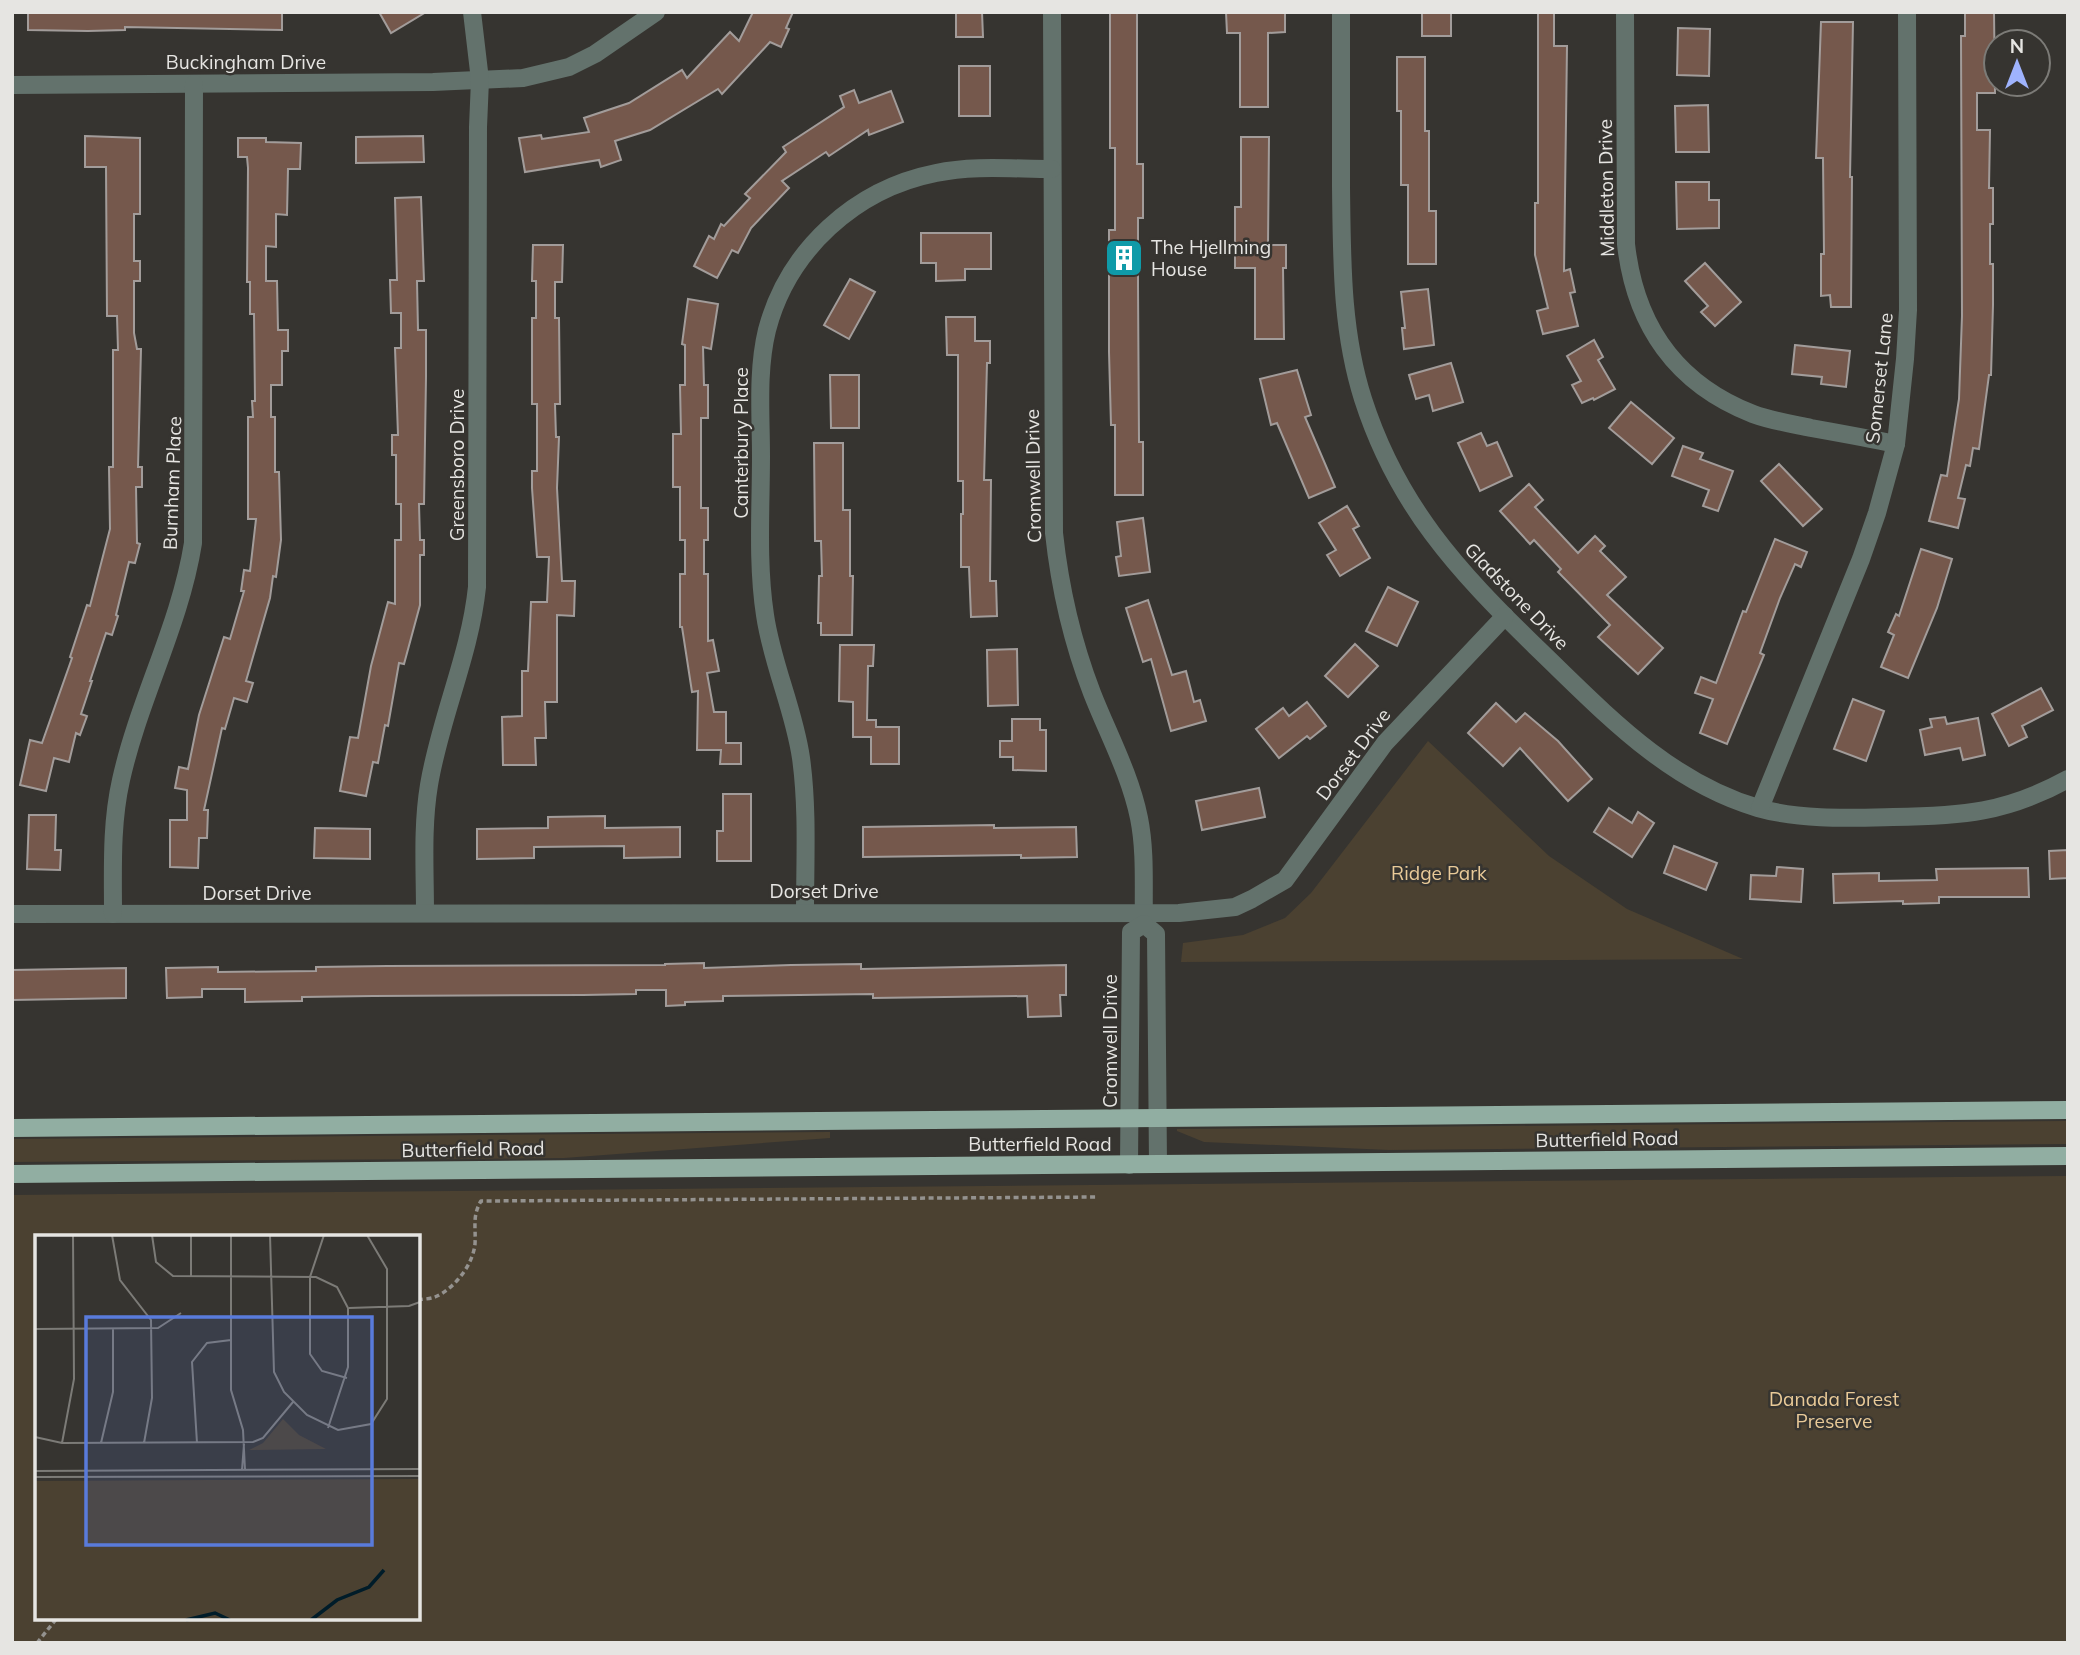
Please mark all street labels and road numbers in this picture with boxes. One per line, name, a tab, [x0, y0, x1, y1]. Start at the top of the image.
street label: Buckingham Drive	[166, 50, 326, 74]
street label: Middleton Drive	[1593, 119, 1619, 257]
street label: Somerset Lane	[1860, 312, 1898, 444]
street label: Canterbury Place	[729, 367, 753, 519]
street label: Greensboro Drive	[445, 389, 469, 541]
street label: Cromwell Drive	[1020, 409, 1046, 543]
street label: Burnham Place	[158, 416, 186, 550]
street label: Gladstone Drive	[1460, 537, 1574, 655]
street label: Dorset Drive	[1311, 703, 1395, 805]
street label: Dorset Drive	[769, 879, 879, 903]
street label: Dorset Drive	[202, 881, 312, 905]
street label: Cromwell Drive	[1098, 974, 1122, 1108]
street label: Butterfield Road	[1535, 1126, 1679, 1152]
street label: Butterfield Road	[968, 1132, 1112, 1156]
street label: Butterfield Road	[401, 1136, 545, 1162]

